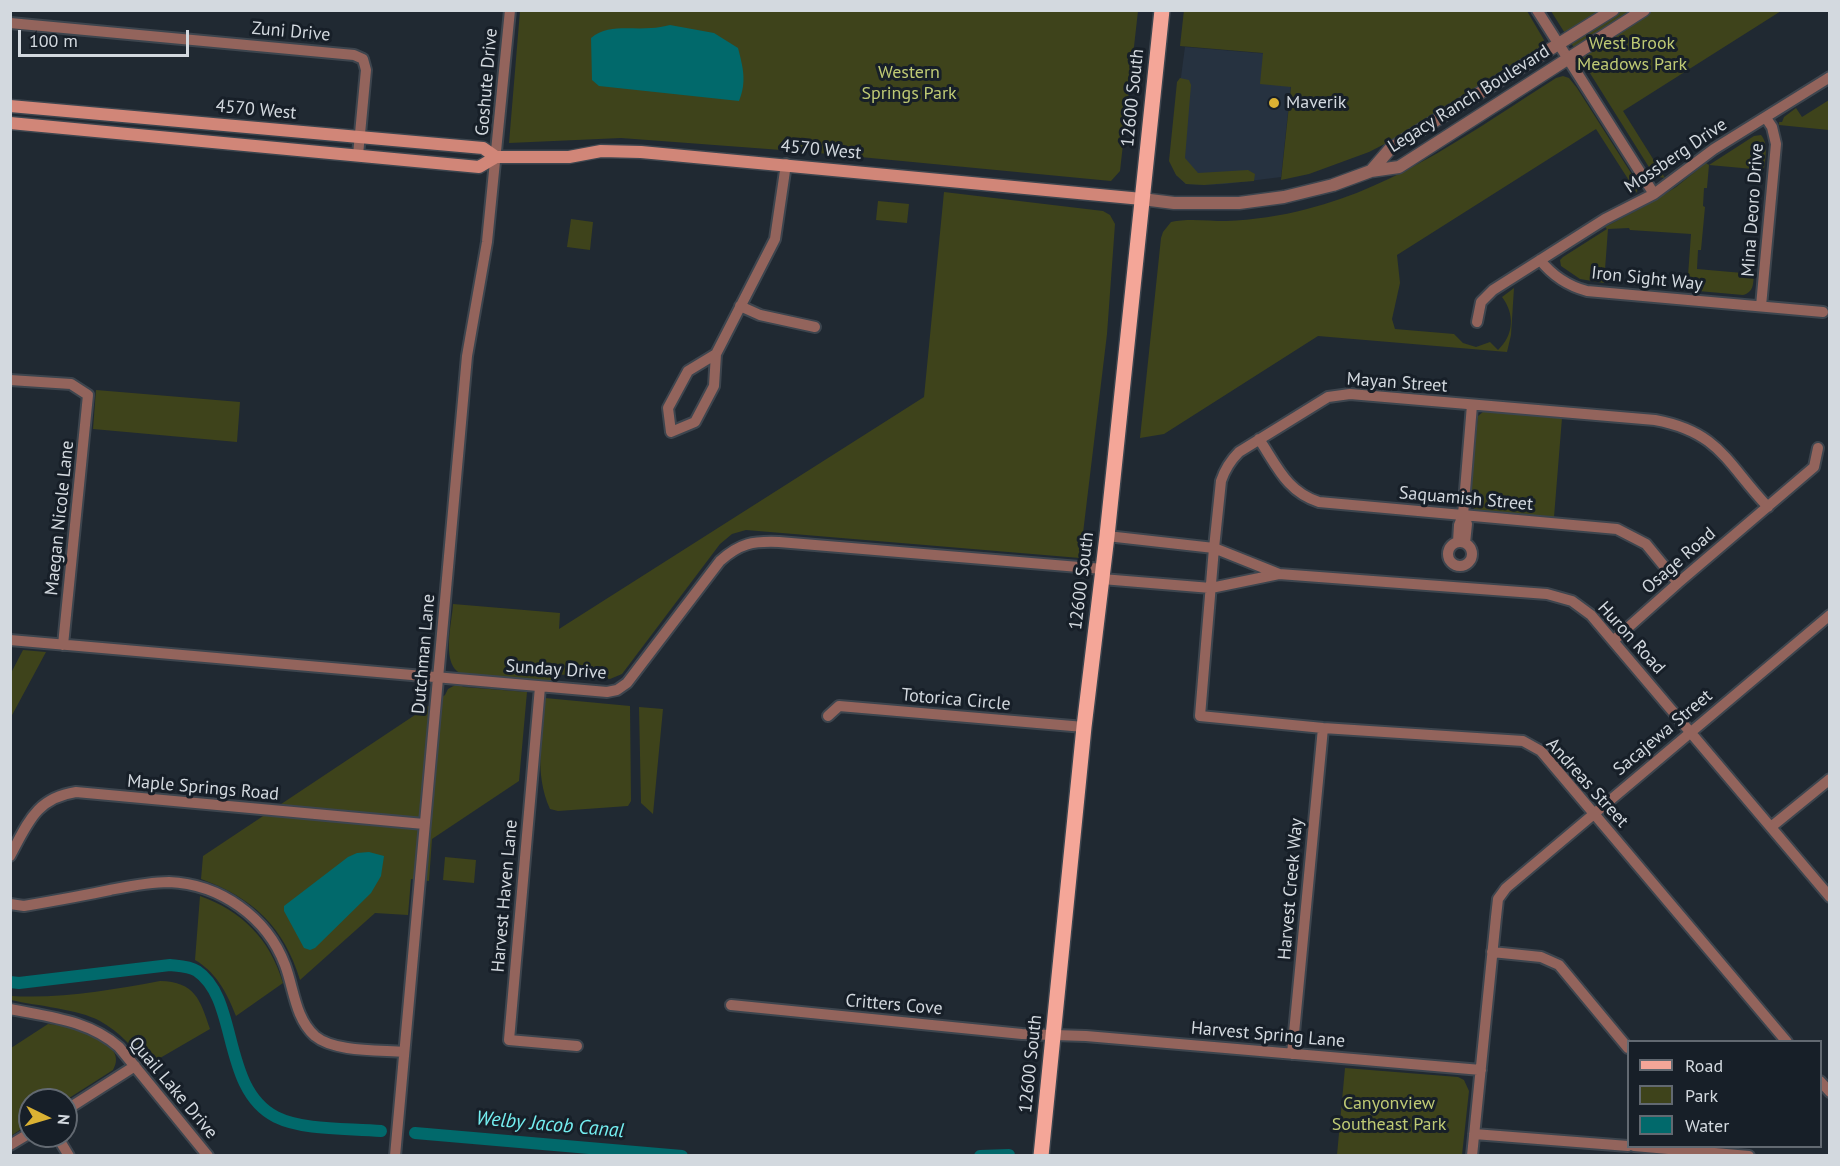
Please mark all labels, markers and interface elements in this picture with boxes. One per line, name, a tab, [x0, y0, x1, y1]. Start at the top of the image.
scale bar	[21, 18, 192, 56]
street label: Zuni Drive	[251, 18, 331, 46]
street label: Goshute Drive	[472, 27, 502, 137]
text: 100 m	[29, 29, 78, 52]
park label: West Brook Meadows Park	[1577, 33, 1687, 76]
street label: Legacy Ranch Boulevard	[1384, 40, 1554, 158]
street label: 12600 South	[1117, 48, 1149, 148]
park label: Western Springs Park	[861, 62, 957, 104]
place label: Maverik	[1286, 92, 1346, 114]
street label: 4570 West	[215, 96, 297, 124]
marker: Maverik	[1267, 96, 1281, 110]
street label: Mossberg Drive	[1621, 114, 1731, 198]
street label: 4570 West	[780, 136, 862, 164]
street label: Mina Deoro Drive	[1738, 142, 1768, 278]
street label: Iron Sight Way	[1590, 262, 1704, 296]
street label: Mayan Street	[1346, 369, 1448, 397]
street label: Maegan Nicole Lane	[41, 439, 79, 597]
street label: Saquamish Street	[1398, 482, 1534, 516]
street label: Osage Road	[1638, 523, 1720, 599]
street label: 12600 South	[1065, 531, 1099, 631]
street label: Dutchman Lane	[408, 593, 440, 715]
street label: Huron Road	[1593, 597, 1669, 679]
street label: Sunday Drive	[505, 656, 607, 684]
street label: Totorica Circle	[901, 684, 1011, 716]
street label: Sacajewa Street	[1609, 685, 1717, 781]
street label: Andreas Street	[1541, 734, 1633, 832]
street label: Maple Springs Road	[126, 771, 280, 805]
street label: Harvest Creek Way	[1274, 817, 1308, 961]
street label: Harvest Haven Lane	[488, 819, 522, 973]
street label: Critters Cove	[845, 990, 943, 1020]
street label: 12600 South	[1015, 1014, 1047, 1114]
street label: Harvest Spring Lane	[1190, 1018, 1346, 1052]
street label: Quail Lake Drive	[124, 1033, 222, 1143]
legend	[1627, 1040, 1822, 1148]
text: Road	[1685, 1054, 1723, 1077]
text: Park	[1685, 1084, 1718, 1107]
north arrow	[18, 1088, 78, 1148]
park label: Canyonview Southeast Park	[1332, 1093, 1446, 1136]
water label: Welby Jacob Canal	[475, 1107, 625, 1143]
text: N	[54, 1113, 74, 1125]
text: Water	[1685, 1114, 1729, 1137]

